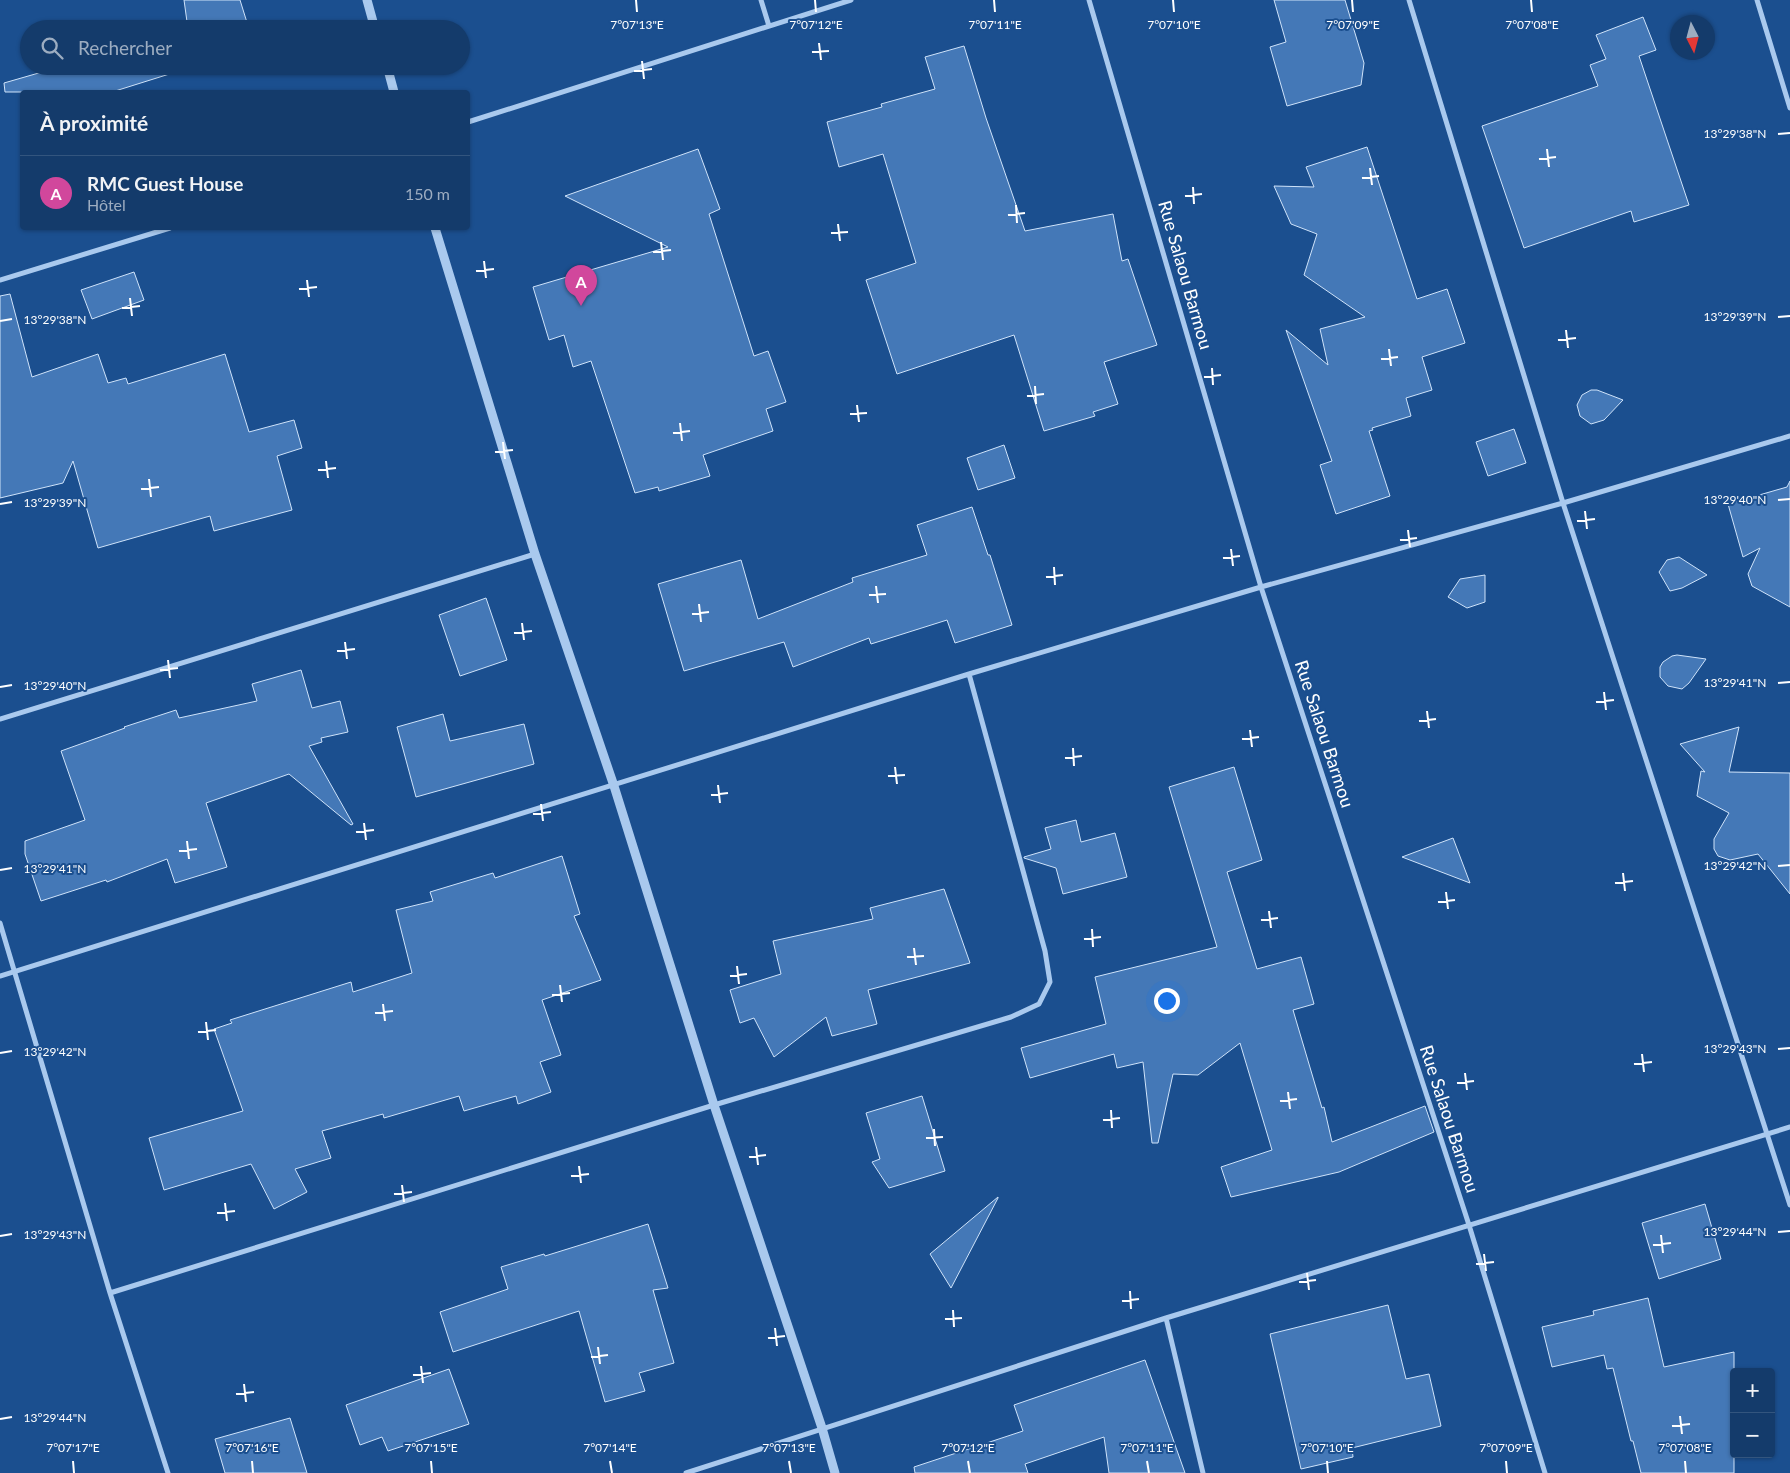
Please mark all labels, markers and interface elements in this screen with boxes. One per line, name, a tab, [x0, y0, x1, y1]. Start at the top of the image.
north arrow	[1670, 15, 1715, 60]
text: 7°07'13"E	[610, 17, 664, 32]
text: 7°07'12"E	[789, 17, 843, 32]
text: 7°07'11"E	[968, 17, 1022, 32]
text: 7°07'10"E	[1147, 17, 1201, 32]
text: 7°07'09"E	[1326, 17, 1380, 32]
text: 7°07'08"E	[1505, 17, 1559, 32]
search box	[20, 20, 470, 75]
icon: search	[38, 34, 66, 62]
text: Rechercher	[78, 36, 172, 59]
text: À proximité	[40, 110, 148, 135]
text: 13°29'38"N	[1704, 126, 1766, 141]
text: RMC Guest House	[87, 172, 243, 195]
text: A	[50, 184, 62, 203]
text: 150 m	[405, 184, 450, 203]
text: Hôtel	[87, 195, 126, 214]
street label: Rue Salaou Barmou	[1154, 198, 1218, 352]
pin: A	[565, 265, 597, 306]
text: 13°29'39"N	[1704, 309, 1766, 324]
text: 13°29'38"N	[24, 312, 86, 327]
text: 13°29'40"N	[1704, 492, 1766, 507]
text: 13°29'39"N	[24, 495, 86, 510]
street label: Rue Salaou Barmou	[1291, 657, 1359, 810]
text: 13°29'41"N	[1704, 675, 1766, 690]
text: 13°29'40"N	[24, 678, 86, 693]
text: 13°29'42"N	[1704, 858, 1766, 873]
text: 13°29'41"N	[24, 861, 86, 876]
your location	[1154, 988, 1180, 1014]
text: 13°29'43"N	[1704, 1041, 1766, 1056]
street label: Rue Salaou Barmou	[1416, 1042, 1484, 1195]
text: 13°29'42"N	[24, 1044, 86, 1059]
text: 13°29'44"N	[1704, 1224, 1766, 1239]
text: 13°29'43"N	[24, 1227, 86, 1242]
map controls	[1730, 1368, 1775, 1458]
button: +	[1730, 1368, 1775, 1413]
text: 13°29'44"N	[24, 1410, 86, 1425]
button: −	[1730, 1413, 1775, 1458]
text: 7°07'17"E	[46, 1440, 100, 1455]
text: 7°07'16"E	[225, 1440, 279, 1455]
text: 7°07'15"E	[404, 1440, 458, 1455]
text: 7°07'14"E	[583, 1440, 637, 1455]
text: 7°07'13"E	[762, 1440, 816, 1455]
text: 7°07'12"E	[941, 1440, 995, 1455]
text: 7°07'11"E	[1120, 1440, 1174, 1455]
text: 7°07'10"E	[1300, 1440, 1354, 1455]
text: 7°07'09"E	[1479, 1440, 1533, 1455]
text: 7°07'08"E	[1658, 1440, 1712, 1455]

